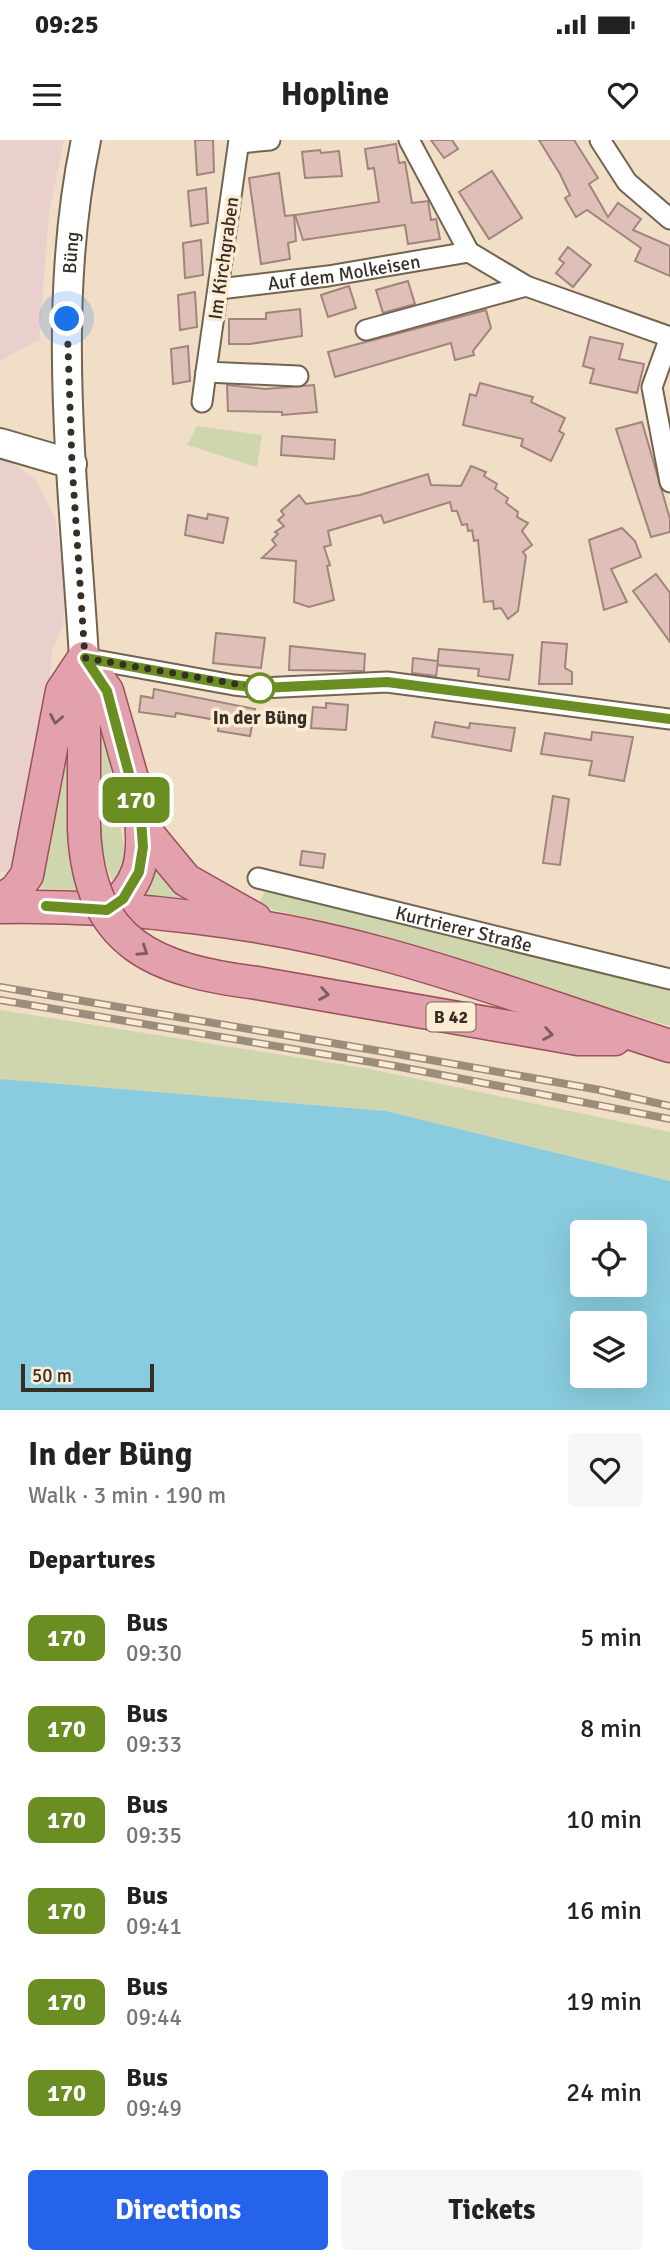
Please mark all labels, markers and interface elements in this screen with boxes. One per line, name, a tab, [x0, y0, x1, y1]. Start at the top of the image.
text: 09:25	[35, 9, 99, 41]
text: Hopline	[281, 75, 389, 114]
icon: menu	[28, 76, 66, 114]
icon: heart	[604, 76, 642, 114]
street label: Im Kirchgraben	[203, 195, 244, 321]
street label: Büng	[58, 231, 85, 275]
street label: Auf dem Molkeisen	[266, 249, 422, 296]
your location	[49, 301, 84, 336]
marker: In der Büng	[245, 673, 275, 703]
place label: In der Büng	[213, 706, 307, 730]
one-way arrow	[50, 713, 65, 725]
line badge: 170	[96, 777, 176, 823]
text: 170	[117, 785, 155, 815]
street label: Kurtrierer Straße	[393, 901, 534, 958]
one-way arrow	[136, 943, 149, 956]
one-way arrow	[318, 986, 330, 1001]
road number: B 42	[426, 1002, 476, 1032]
one-way arrow	[542, 1025, 554, 1040]
map controls	[570, 1220, 647, 1388]
button: locate	[570, 1220, 647, 1297]
button: layers	[570, 1311, 647, 1388]
scale bar	[21, 1361, 154, 1393]
text: 50 m	[32, 1364, 72, 1388]
button: heart	[568, 1433, 642, 1507]
text: In der Büng	[28, 1434, 192, 1475]
text: Walk · 3 min · 190 m	[28, 1481, 226, 1510]
text: Departures	[28, 1544, 155, 1576]
text: Bus	[126, 1607, 168, 1639]
text: 5 min	[580, 1622, 642, 1654]
text: 170	[47, 1623, 86, 1653]
text: 09:30	[126, 1639, 182, 1668]
text: Bus	[126, 1698, 168, 1730]
text: 8 min	[580, 1713, 642, 1745]
text: 170	[47, 1714, 86, 1744]
text: 09:33	[126, 1730, 182, 1759]
text: Bus	[126, 1789, 168, 1821]
text: 10 min	[566, 1804, 642, 1836]
text: 170	[47, 1805, 86, 1835]
text: 09:35	[126, 1821, 182, 1850]
text: Bus	[126, 1880, 168, 1912]
text: 16 min	[566, 1895, 642, 1927]
text: 170	[47, 1896, 86, 1926]
text: 09:41	[126, 1912, 182, 1941]
text: Bus	[126, 1971, 168, 2003]
text: 19 min	[566, 1986, 642, 2018]
text: 170	[47, 1987, 86, 2017]
text: 09:44	[126, 2003, 182, 2032]
text: Bus	[126, 2062, 168, 2094]
text: 24 min	[566, 2077, 642, 2109]
text: 170	[47, 2078, 86, 2108]
text: 09:49	[126, 2094, 182, 2123]
button: Directions	[28, 2170, 328, 2250]
button: Tickets	[342, 2170, 642, 2250]

